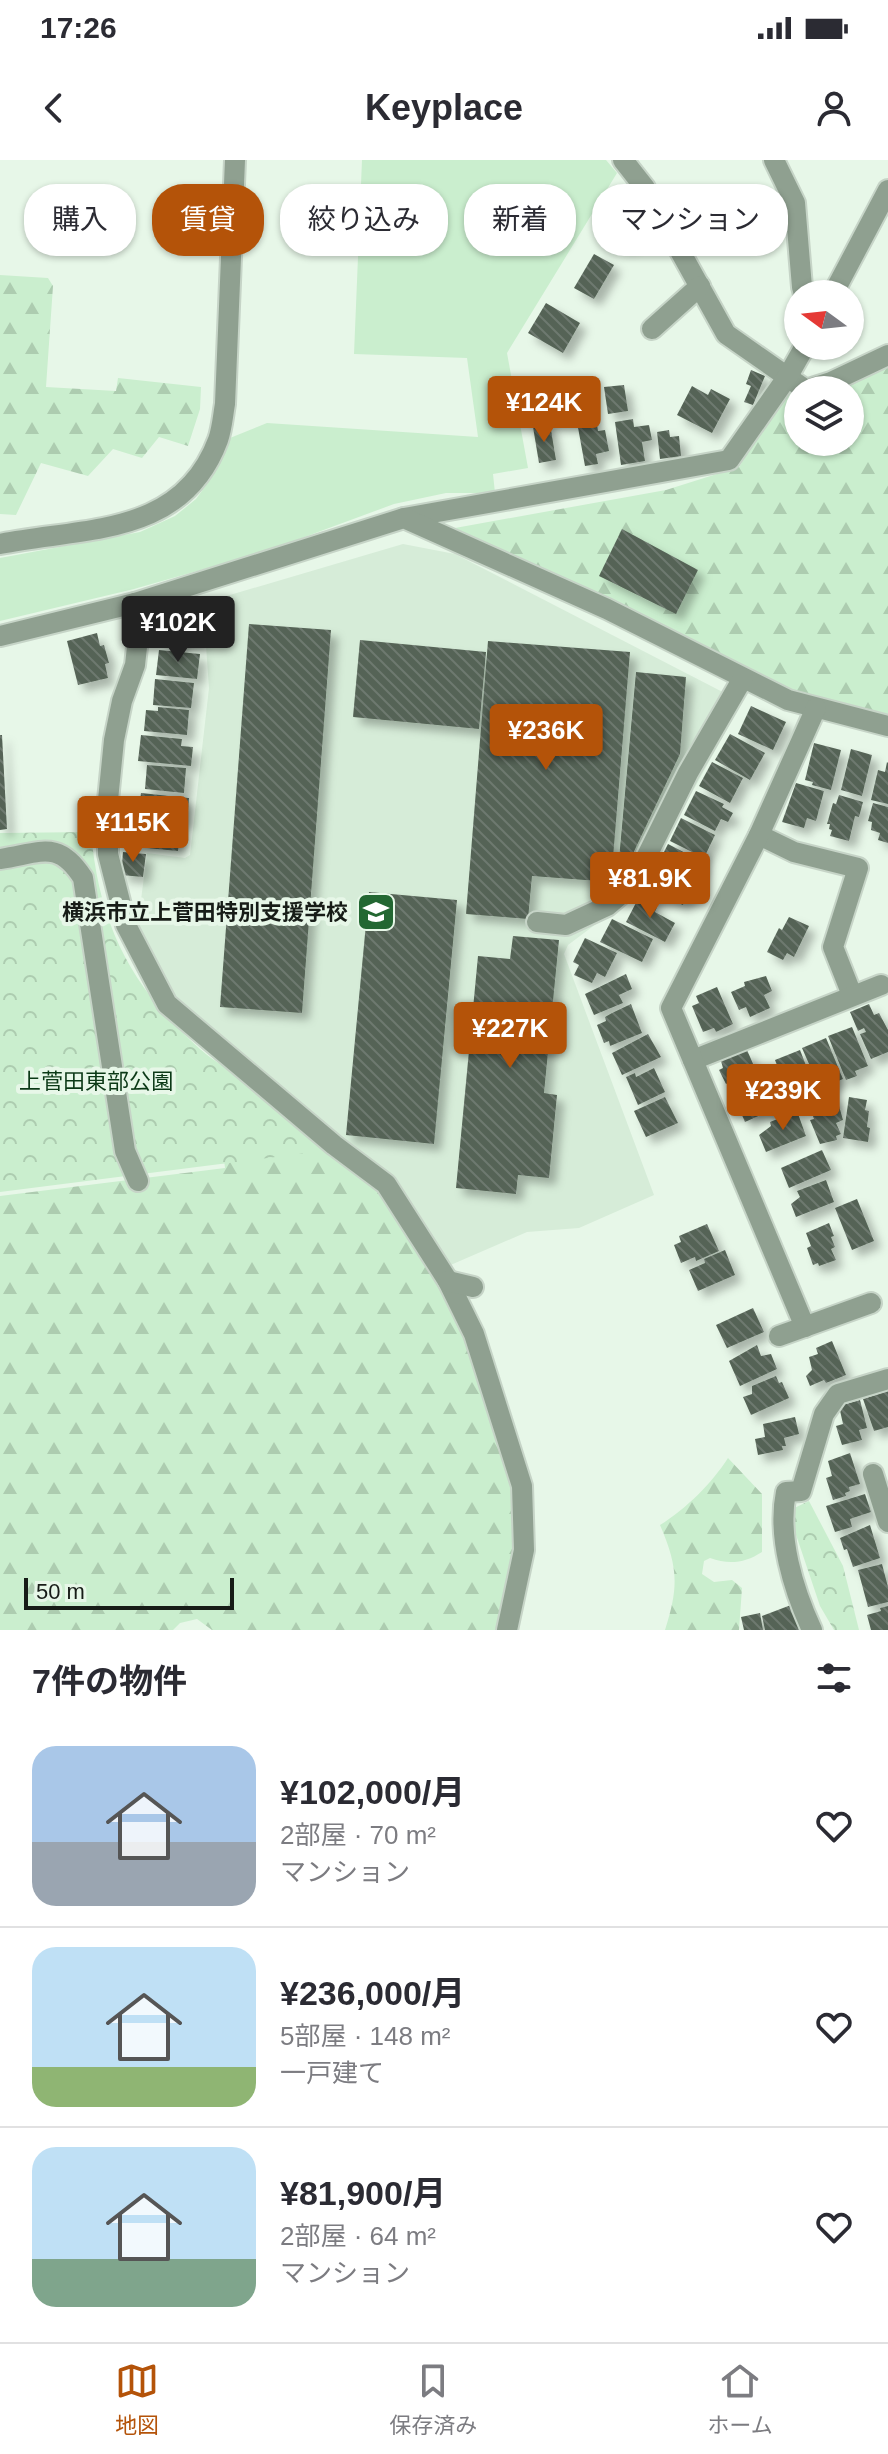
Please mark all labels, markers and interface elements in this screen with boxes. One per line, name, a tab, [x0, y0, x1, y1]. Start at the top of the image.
text: 17:26	[40, 11, 117, 44]
icon: back	[32, 86, 76, 130]
icon: person	[812, 86, 856, 130]
text: Keyplace	[365, 87, 523, 128]
chip: 購入	[24, 184, 136, 256]
chip: 賃貸	[152, 184, 264, 256]
chip: 絞り込み	[280, 184, 448, 256]
chip: 新着	[464, 184, 576, 256]
chip: マンション	[592, 184, 788, 256]
north arrow	[784, 280, 864, 360]
map controls	[784, 280, 864, 456]
pin: ¥124K	[488, 376, 600, 444]
button: layers	[784, 376, 864, 456]
text: ¥124K	[506, 387, 582, 417]
pin: ¥102K	[122, 596, 234, 664]
text: ¥102K	[140, 607, 216, 637]
pin: ¥236K	[490, 704, 602, 772]
text: ¥236K	[508, 715, 584, 745]
pin: ¥115K	[77, 796, 189, 864]
text: ¥115K	[95, 807, 171, 837]
pin: ¥81.9K	[585, 852, 715, 920]
text: ¥81.9K	[608, 863, 692, 893]
school or university icon: 横浜市立上菅田特別支援学校	[355, 891, 397, 933]
place label: 横浜市立上菅田特別支援学校	[62, 900, 348, 925]
pin: ¥227K	[454, 1002, 566, 1070]
text: ¥227K	[472, 1013, 548, 1043]
pin: ¥239K	[727, 1064, 839, 1132]
park label: 上菅田東部公園	[19, 1069, 173, 1094]
text: ¥239K	[745, 1075, 821, 1105]
scale bar	[24, 1574, 234, 1610]
text: 50 m	[36, 1579, 85, 1604]
icon: filters	[812, 1656, 856, 1700]
text: 7件の物件	[32, 1662, 187, 1700]
text: ¥102,000/月	[280, 1773, 465, 1811]
icon: home	[96, 1778, 192, 1874]
icon: heart	[812, 1804, 856, 1848]
text: 2部屋 · 70 m²	[280, 1820, 436, 1850]
text: マンション	[280, 1857, 410, 1887]
text: ¥236,000/月	[280, 1974, 465, 2012]
icon: home	[96, 1979, 192, 2075]
icon: heart	[812, 2005, 856, 2049]
text: 5部屋 · 148 m²	[280, 2021, 451, 2051]
text: 一戸建て	[280, 2058, 384, 2088]
text: ¥81,900/月	[280, 2174, 446, 2212]
icon: home	[96, 2179, 192, 2275]
icon: heart	[812, 2205, 856, 2249]
text: 2部屋 · 64 m²	[280, 2221, 436, 2251]
text: マンション	[280, 2258, 410, 2288]
tab: 地図	[115, 2359, 159, 2439]
tab: 保存済み	[389, 2359, 477, 2439]
tab: ホーム	[708, 2359, 773, 2439]

